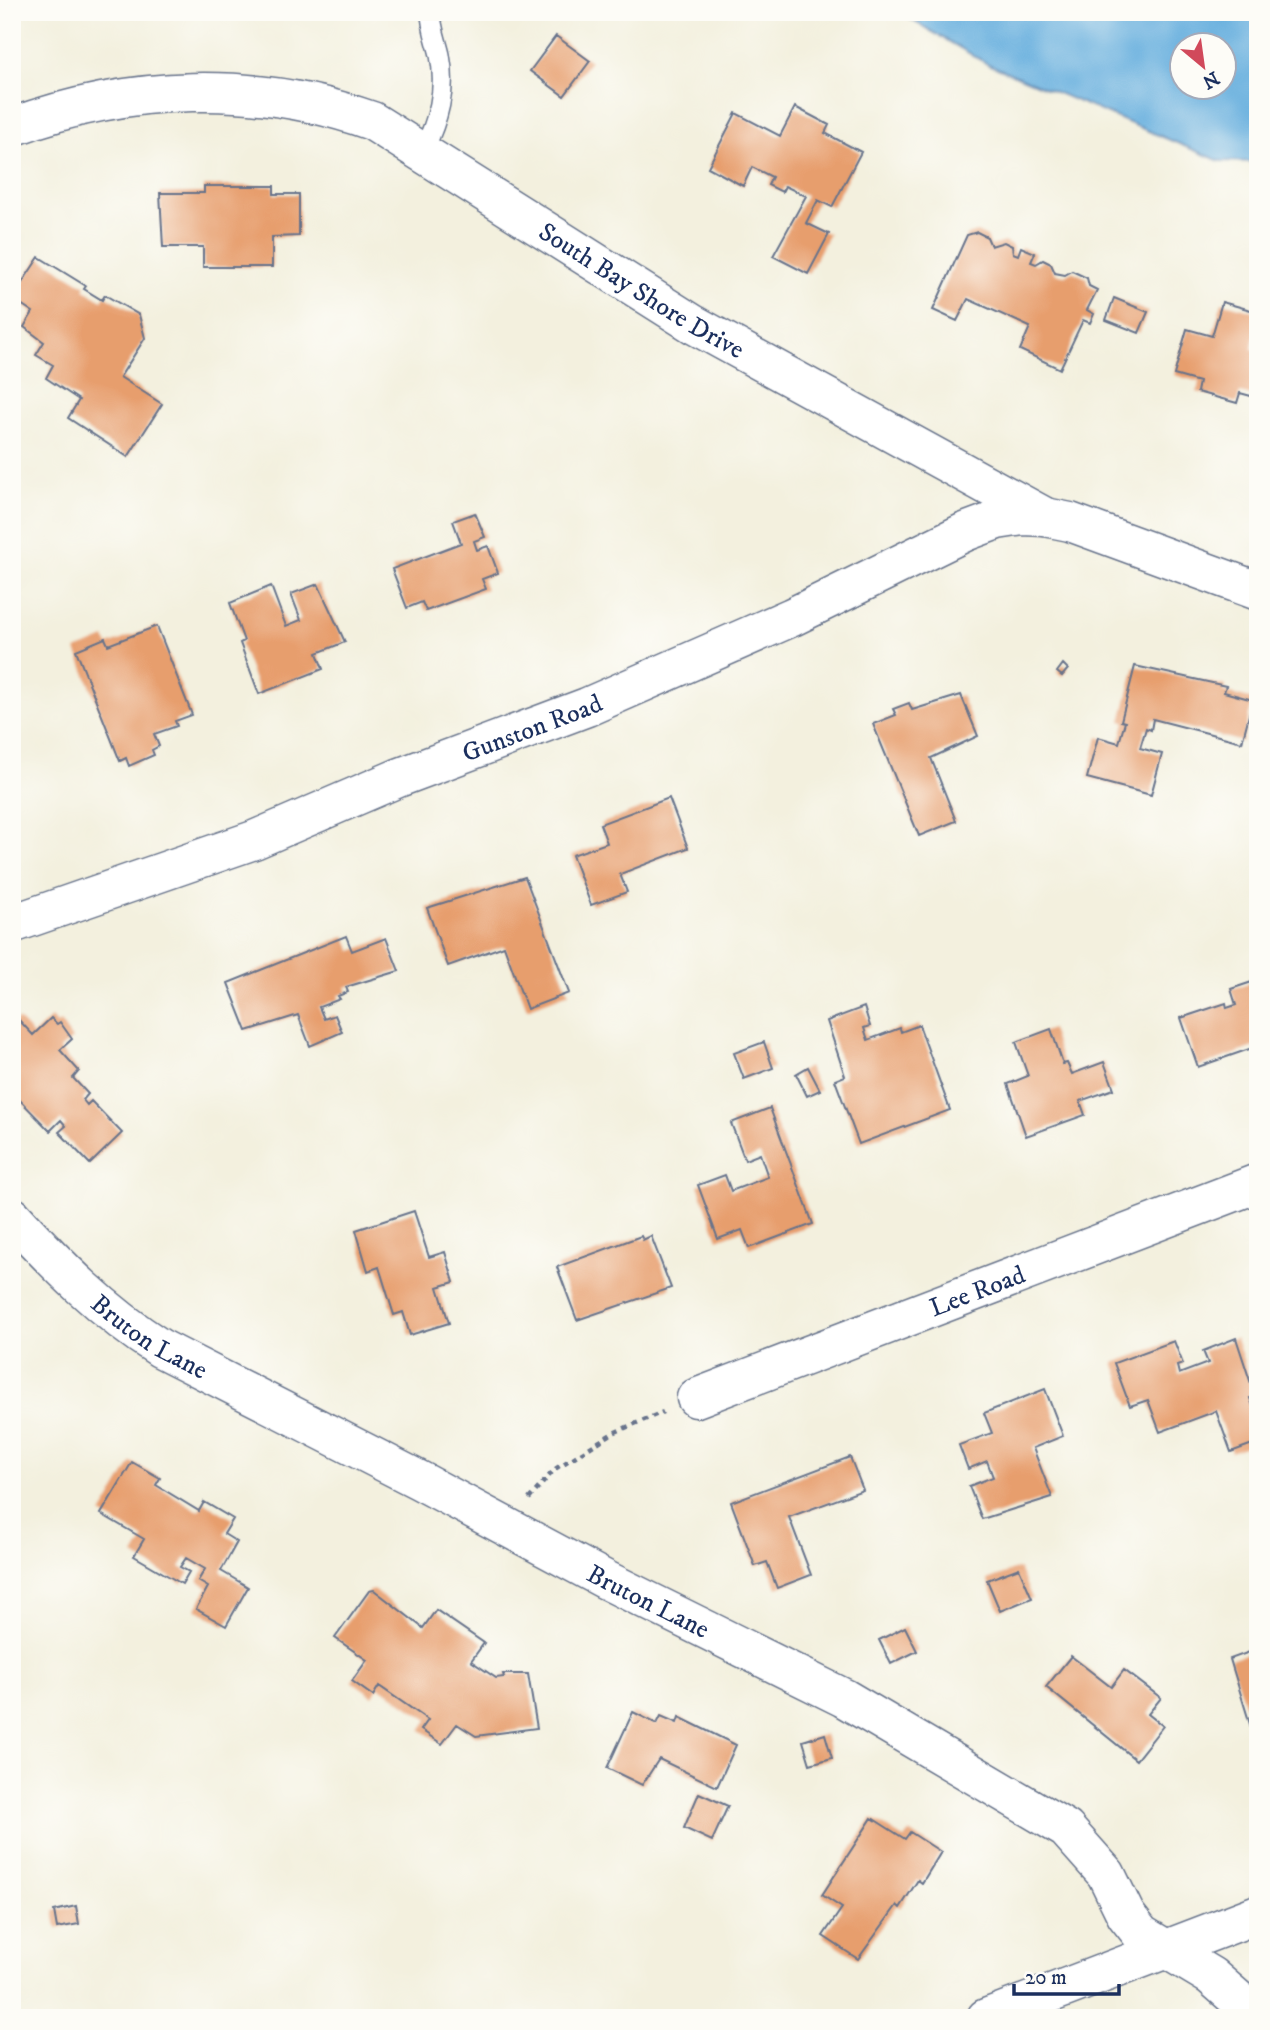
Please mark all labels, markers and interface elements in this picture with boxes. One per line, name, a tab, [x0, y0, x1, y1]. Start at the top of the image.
north arrow	[1168, 32, 1238, 102]
text: N	[1198, 66, 1223, 94]
street label: South Bay Shore Drive	[532, 216, 750, 367]
street label: Gunston Road	[458, 687, 608, 770]
street label: Lee Road	[925, 1259, 1030, 1325]
street label: Bruton Lane	[83, 1288, 213, 1387]
street label: Bruton Lane	[581, 1558, 715, 1647]
scale bar	[1014, 1953, 1120, 1997]
text: 20 m	[1025, 1965, 1067, 1991]

